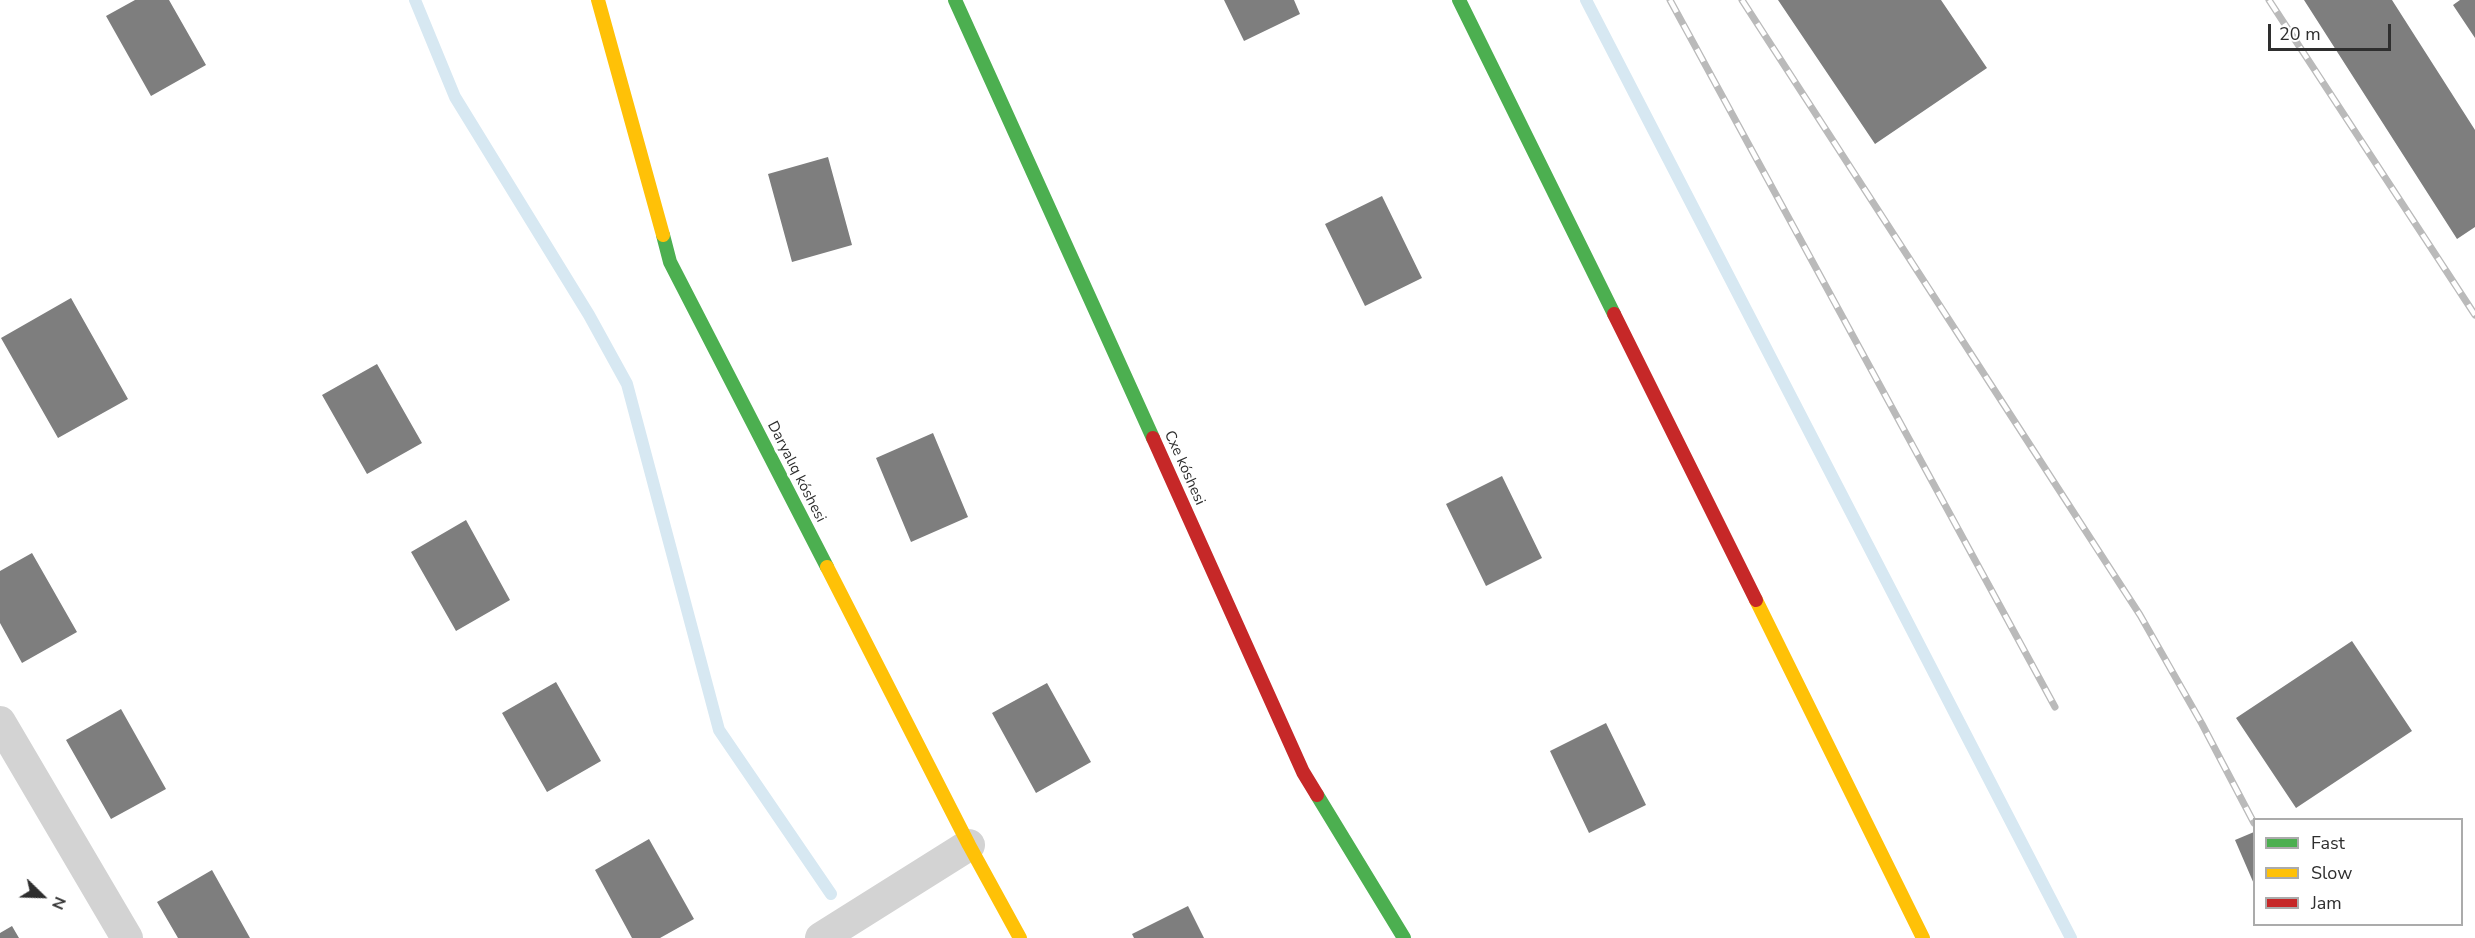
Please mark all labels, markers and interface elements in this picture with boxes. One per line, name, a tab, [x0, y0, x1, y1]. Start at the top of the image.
scale bar	[2271, 12, 2394, 50]
text: 20 m	[2279, 22, 2321, 46]
street label: Daryalıq kóshesi	[763, 418, 829, 526]
street label: Cxe kóshesi	[1160, 428, 1208, 508]
legend	[2253, 818, 2463, 926]
text: Fast	[2311, 831, 2345, 855]
text: Slow	[2311, 861, 2352, 885]
north arrow	[12, 866, 72, 926]
text: Jam	[2311, 891, 2342, 915]
text: N	[46, 893, 71, 913]

